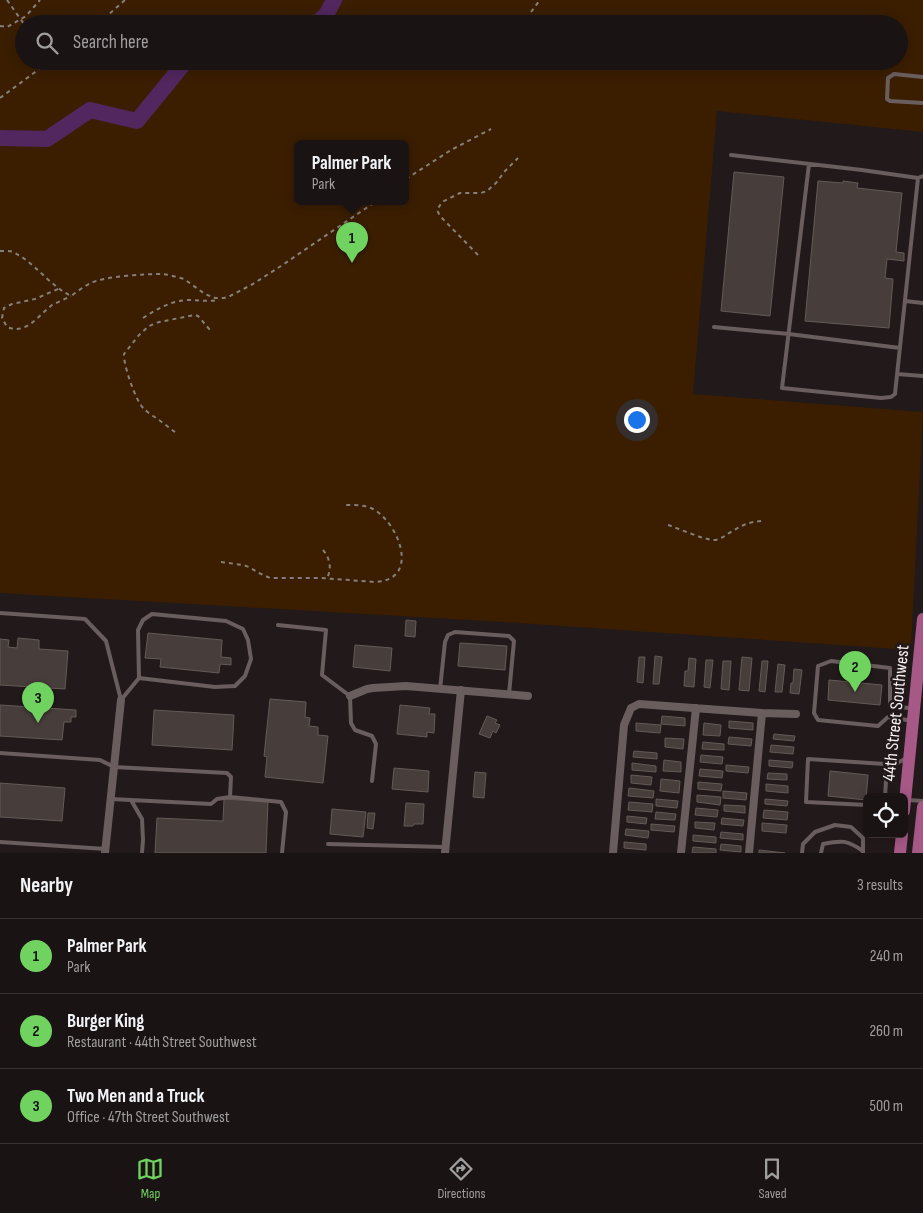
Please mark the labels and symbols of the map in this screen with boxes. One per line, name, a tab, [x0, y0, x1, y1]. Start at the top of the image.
pin: 1	[336, 222, 368, 263]
your location	[624, 407, 650, 433]
street label: 44th Street Southwest	[878, 643, 914, 782]
pin: 2	[839, 651, 871, 692]
pin: 3	[22, 682, 54, 723]

